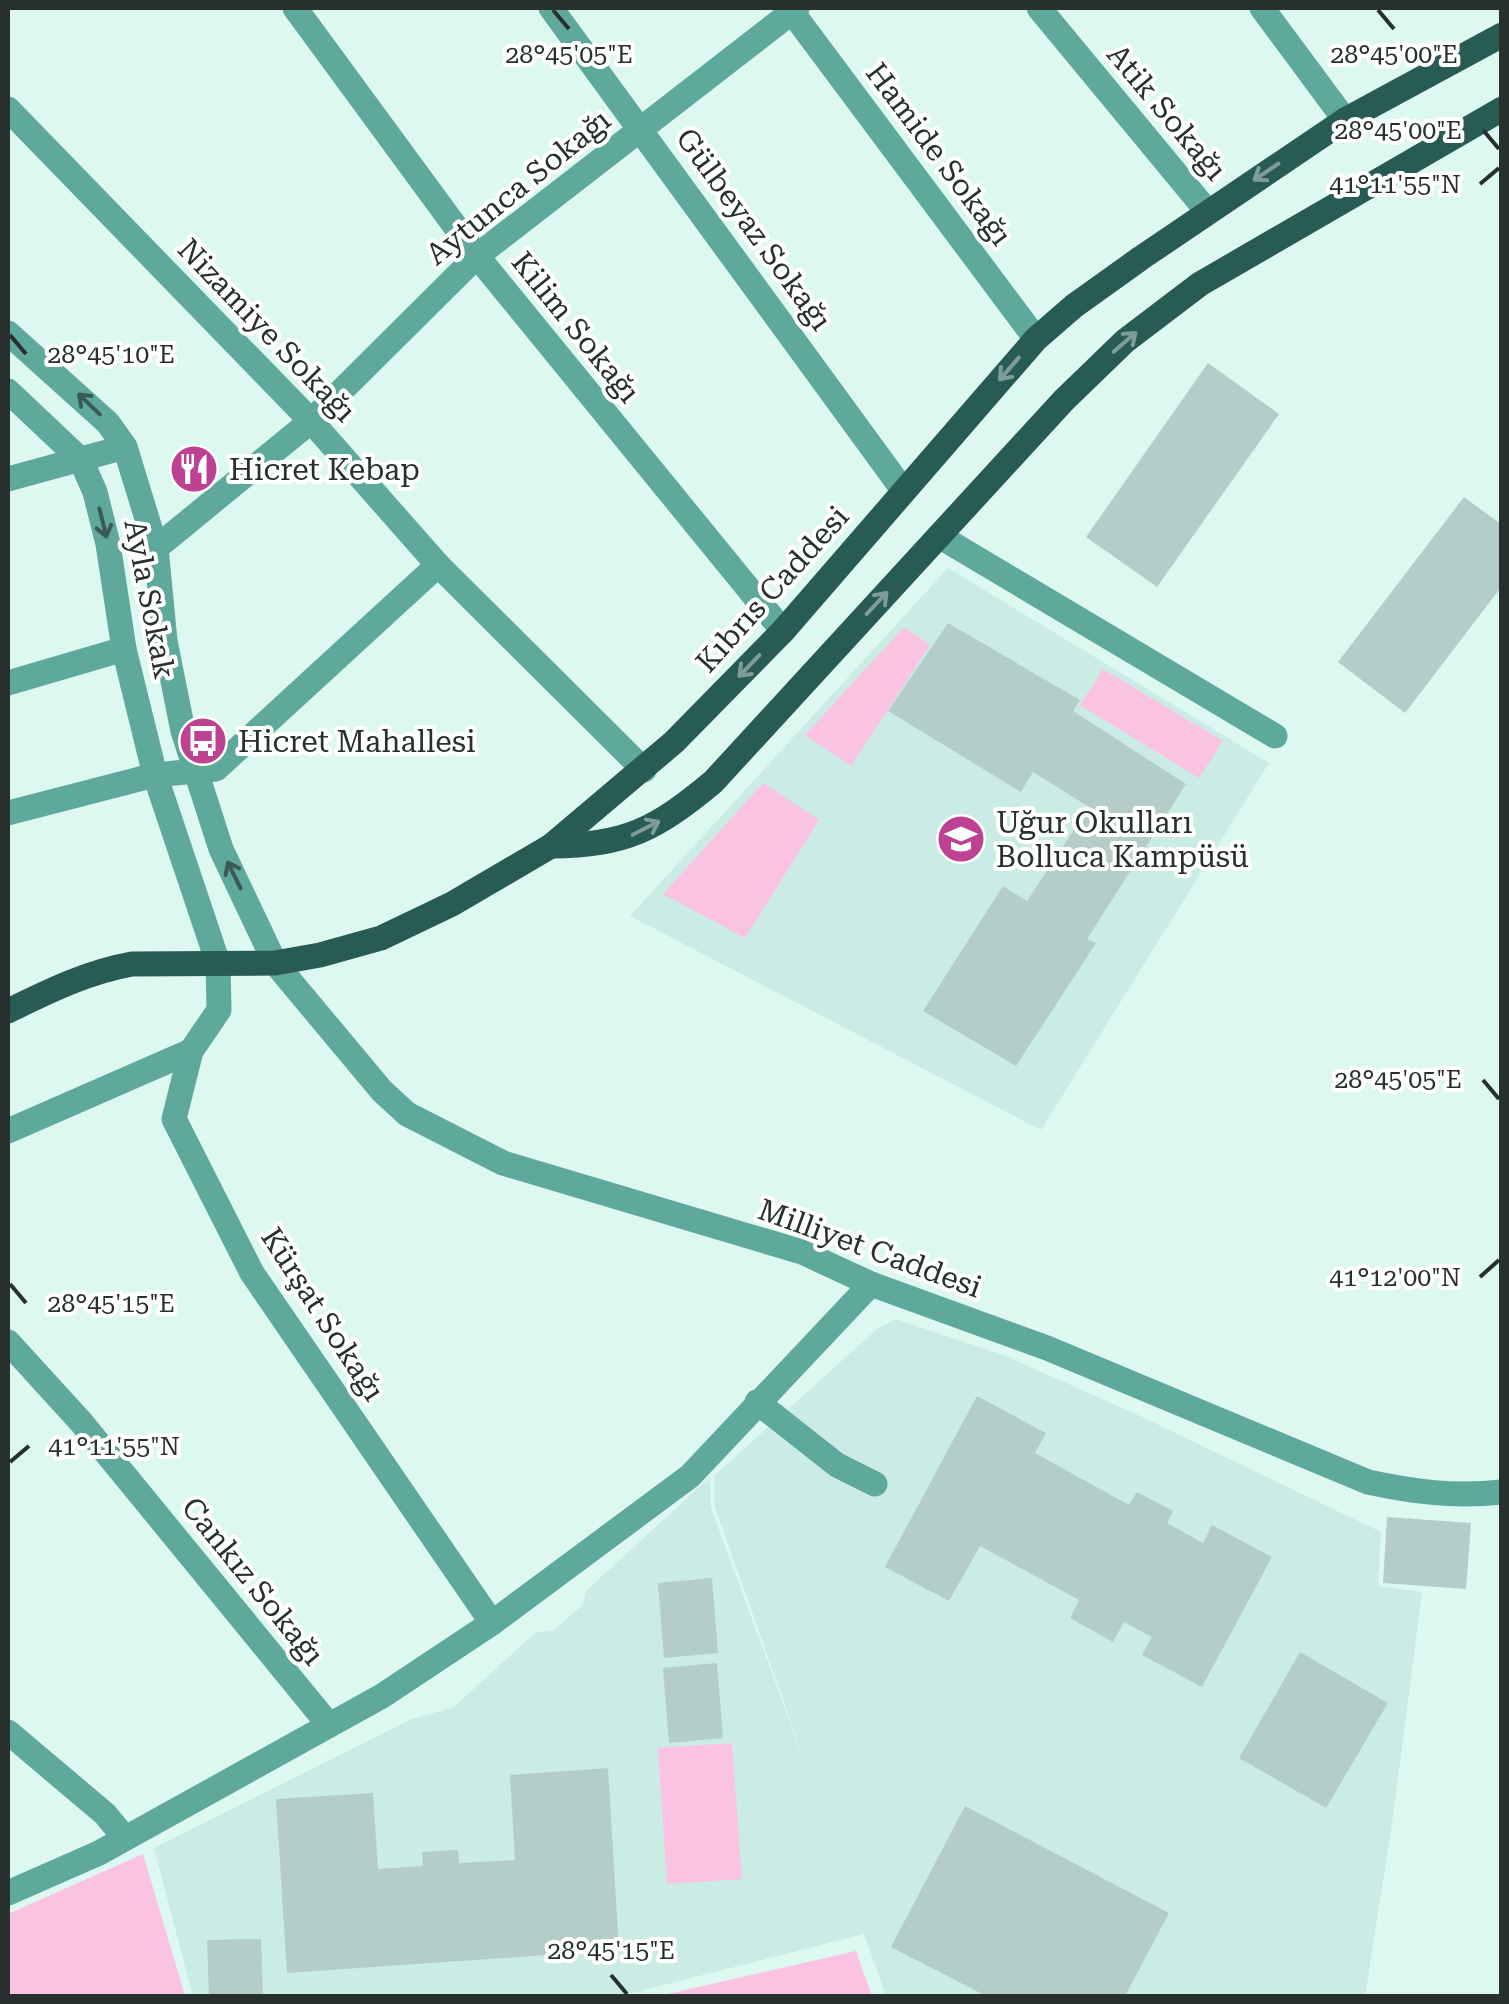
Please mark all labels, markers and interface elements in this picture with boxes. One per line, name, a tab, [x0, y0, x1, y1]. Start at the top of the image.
street label: Atik Sokağı	[1100, 37, 1234, 187]
text: 28°45'05"E	[505, 40, 633, 69]
text: 28°45'00"E	[1330, 40, 1458, 69]
street label: Hamide Sokağı	[859, 56, 1019, 252]
street label: Aytunca Sokağı	[419, 102, 617, 272]
text: 28°45'00"E	[1334, 116, 1462, 145]
street label: Gülbeyaz Sokağı	[669, 121, 839, 337]
one-way arrow	[1253, 162, 1280, 182]
text: 41°11'55"N	[1329, 170, 1461, 199]
street label: Nizamiye Sokağı	[171, 231, 363, 429]
street label: Kilim Sokağı	[505, 245, 647, 409]
one-way arrow	[1112, 331, 1137, 354]
text: 28°45'10"E	[47, 340, 175, 369]
one-way arrow	[999, 356, 1021, 382]
one-way arrow	[77, 392, 101, 416]
restaurant icon: Hicret Kebap	[168, 443, 220, 495]
place label: Hicret Kebap	[229, 452, 420, 487]
street label: Kıbrıs Caddesi	[688, 499, 856, 679]
one-way arrow	[95, 506, 113, 538]
street label: Ayla Sokak	[117, 516, 183, 682]
one-way arrow	[865, 591, 888, 616]
one-way arrow	[737, 653, 761, 678]
bus stop icon: Hicret Mahallesi	[177, 715, 229, 767]
place label: Hicret Mahallesi	[238, 724, 476, 759]
place label: Uğur Okulları Bolluca Kampüsü	[996, 805, 1249, 874]
school or university icon: Uğur Okulları Bolluca Kampüsü	[935, 813, 987, 865]
one-way arrow	[630, 818, 660, 837]
one-way arrow	[223, 860, 242, 890]
text: 28°45'05"E	[1334, 1065, 1462, 1094]
street label: Milliyet Caddesi	[754, 1191, 986, 1305]
street label: Kürşat Sokağı	[254, 1221, 392, 1407]
text: 41°12'00"N	[1329, 1263, 1461, 1292]
text: 28°45'15"E	[47, 1289, 175, 1318]
text: 41°11'55"N	[48, 1432, 180, 1461]
street label: Cankız Sokağı	[175, 1490, 331, 1672]
text: 28°45'15"E	[547, 1936, 675, 1965]

